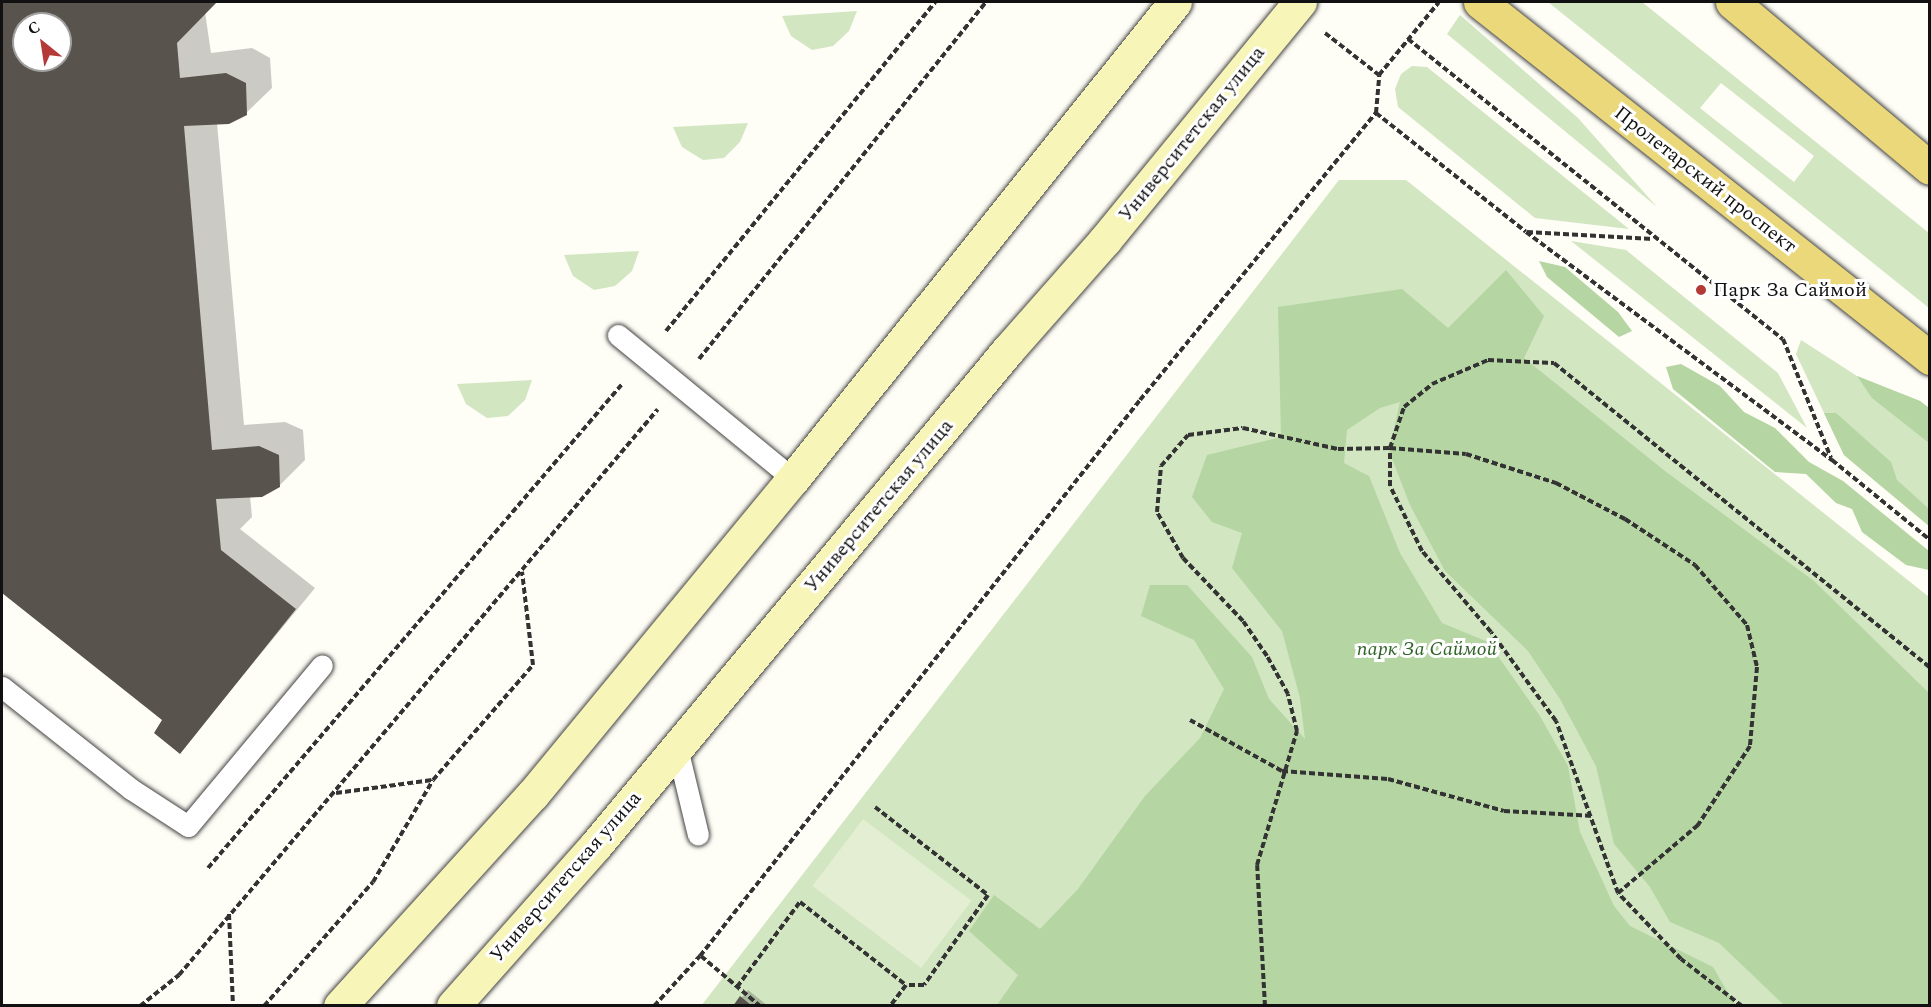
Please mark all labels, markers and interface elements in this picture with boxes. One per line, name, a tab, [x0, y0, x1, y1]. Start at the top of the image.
north arrow	[12, 12, 72, 72]
text: С	[23, 15, 45, 41]
street label: Университетская улица	[1114, 41, 1270, 227]
street label: Пролетарский проспект	[1609, 101, 1801, 259]
place label: Парк За Саймой	[1713, 278, 1867, 302]
marker: Парк За Саймой	[1694, 283, 1708, 297]
street label: Университетская улица	[799, 414, 959, 598]
park label: парк За Саймой	[1357, 637, 1497, 661]
street label: Университетская улица	[485, 787, 647, 967]

